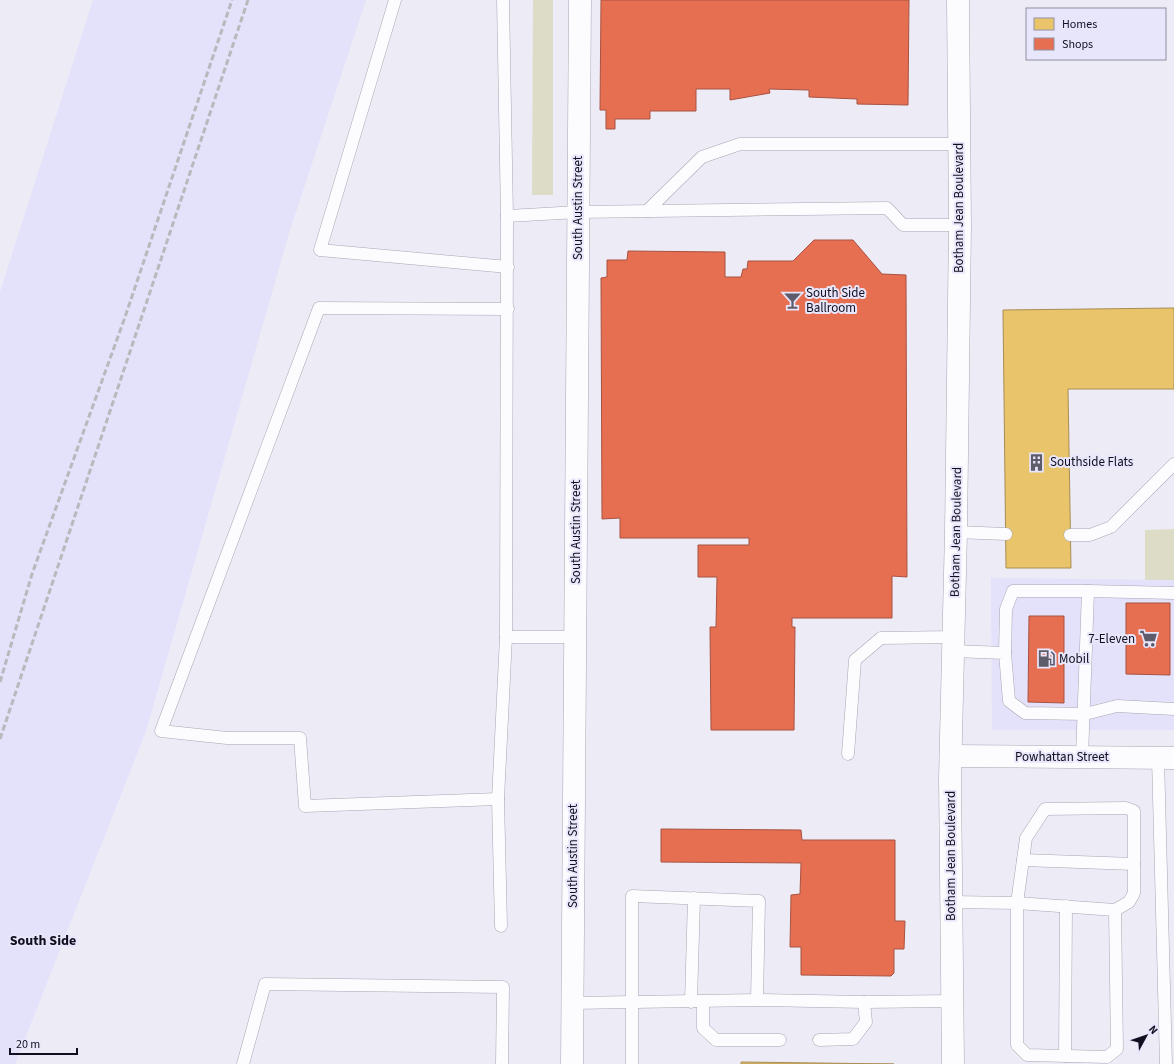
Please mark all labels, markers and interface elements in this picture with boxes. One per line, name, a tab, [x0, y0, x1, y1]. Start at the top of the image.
legend	[1026, 8, 1166, 60]
text: Homes	[1062, 16, 1097, 33]
text: Shops	[1062, 36, 1093, 53]
street label: Botham Jean Boulevard	[950, 143, 968, 273]
street label: South Austin Street	[569, 155, 587, 260]
place label: South Side Ballroom	[806, 284, 865, 317]
bar icon: South Side Ballroom	[783, 290, 803, 310]
building icon: Southside Flats	[1027, 452, 1047, 472]
place label: Southside Flats	[1050, 453, 1134, 471]
street label: Botham Jean Boulevard	[946, 467, 966, 597]
street label: South Austin Street	[567, 479, 585, 584]
supermarket icon: 7-Eleven	[1138, 629, 1158, 649]
place label: 7-Eleven	[1088, 630, 1135, 648]
fuel station icon: Mobil	[1036, 649, 1056, 669]
place label: Mobil	[1059, 650, 1089, 668]
street label: Powhattan Street	[1015, 748, 1110, 766]
street label: Botham Jean Boulevard	[942, 791, 960, 921]
street label: South Austin Street	[564, 803, 582, 908]
district label: South Side	[10, 931, 76, 951]
north arrow	[1126, 1016, 1166, 1056]
text: N	[1145, 1022, 1161, 1038]
scale bar	[10, 1030, 77, 1056]
text: 20 m	[16, 1036, 40, 1053]

